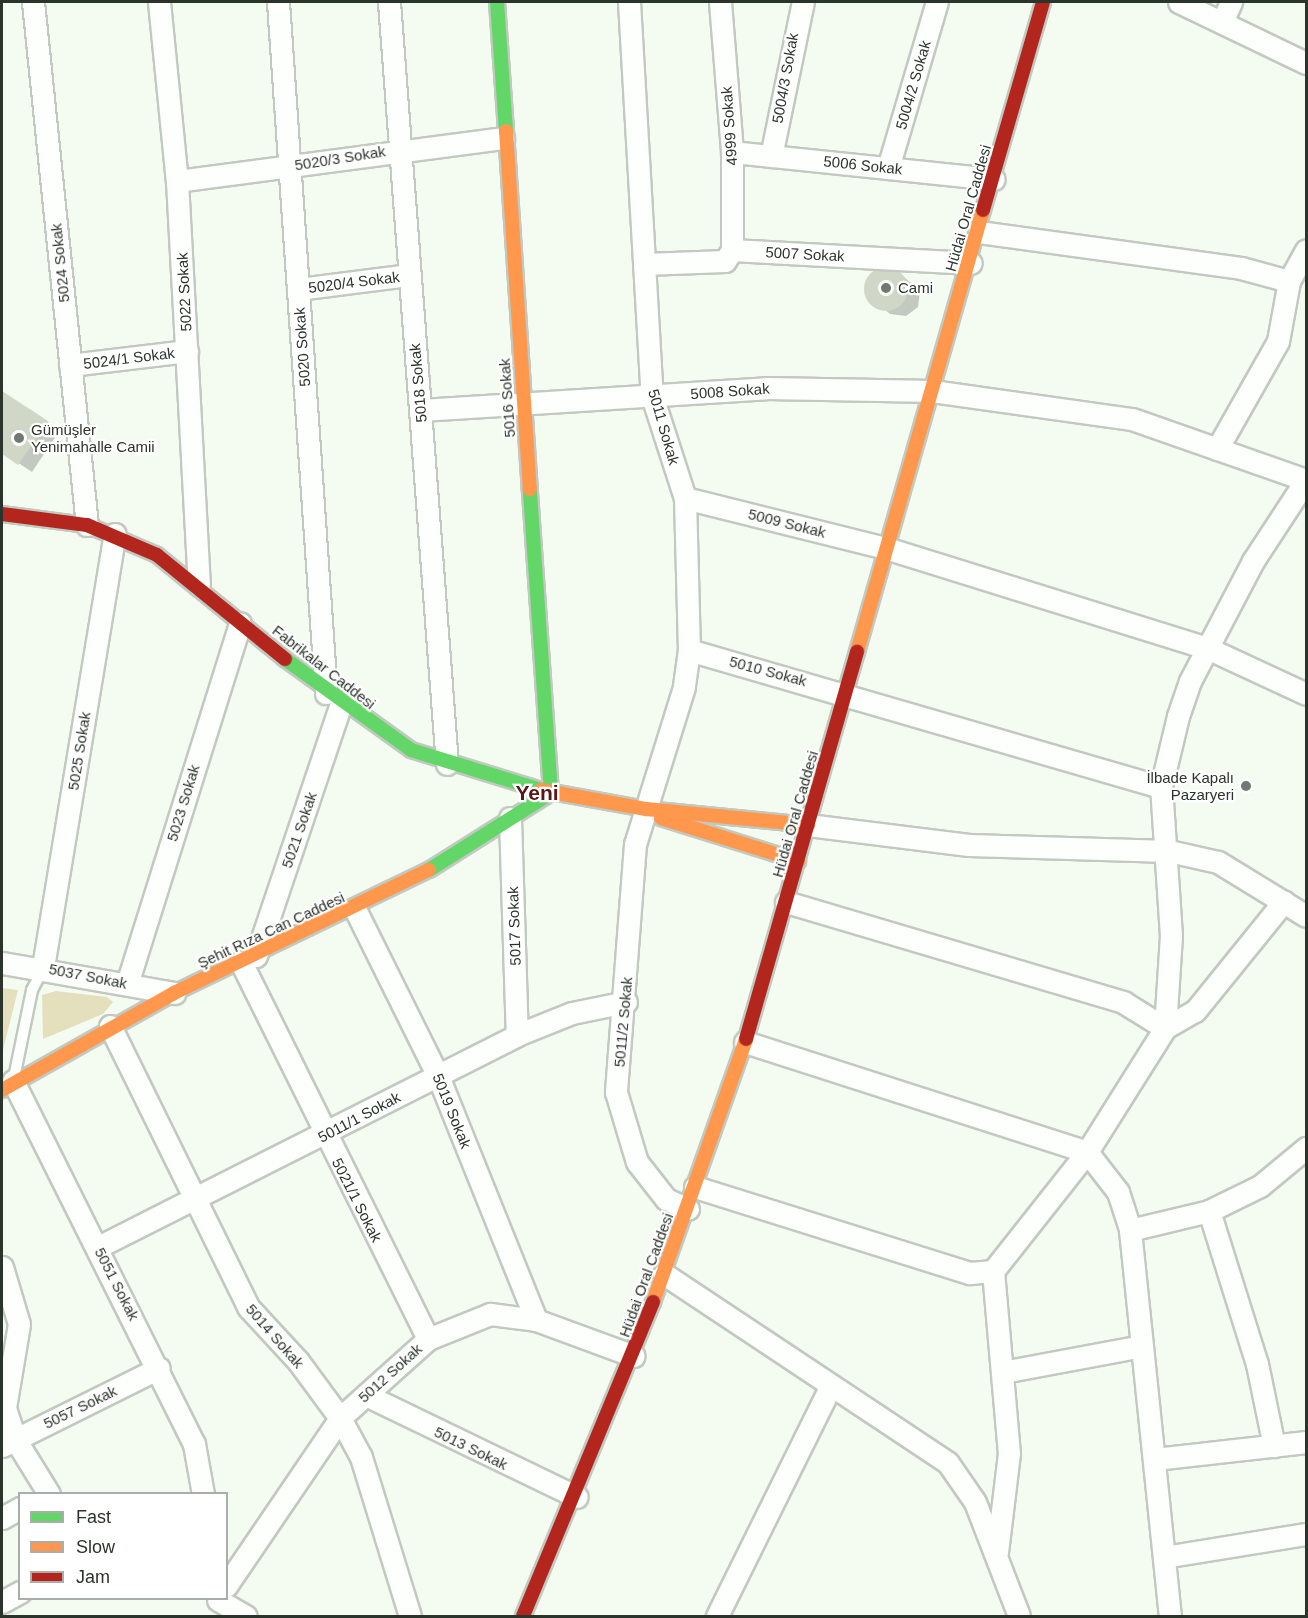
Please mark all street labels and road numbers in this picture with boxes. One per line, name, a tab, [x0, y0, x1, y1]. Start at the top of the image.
street label: 5004/3 Sokak	[768, 31, 802, 125]
street label: 5004/2 Sokak	[892, 38, 934, 132]
street label: 4999 Sokak	[717, 86, 741, 166]
street label: 5020/3 Sokak	[293, 142, 387, 174]
street label: Hüdai Oral Caddesi	[941, 143, 995, 273]
street label: 5006 Sokak	[823, 152, 903, 178]
street label: 5024 Sokak	[47, 223, 73, 303]
street label: 5007 Sokak	[765, 243, 845, 265]
street label: 5022 Sokak	[173, 252, 195, 332]
street label: 5020/4 Sokak	[307, 267, 401, 297]
street label: 5020 Sokak	[290, 307, 314, 387]
street label: 5024/1 Sokak	[82, 343, 176, 373]
street label: 5018 Sokak	[406, 343, 430, 423]
street label: 5016 Sokak	[495, 358, 519, 438]
street label: 5008 Sokak	[690, 379, 770, 403]
street label: 5011 Sokak	[645, 387, 683, 467]
street label: 5009 Sokak	[746, 505, 828, 541]
street label: Fabrikalar Caddesi	[269, 621, 379, 713]
street label: 5010 Sokak	[727, 652, 809, 690]
street label: 5025 Sokak	[64, 710, 94, 792]
street label: Hüdai Oral Caddesi	[768, 749, 822, 879]
street label: 5023 Sokak	[163, 762, 203, 844]
street label: 5021 Sokak	[278, 790, 320, 870]
street label: 5017 Sokak	[504, 886, 524, 966]
street label: Şehit Rıza Can Caddesi	[195, 888, 347, 972]
street label: 5037 Sokak	[47, 960, 129, 992]
street label: 5011/2 Sokak	[610, 976, 636, 1068]
street label: 5019 Sokak	[429, 1071, 475, 1151]
street label: 5011/1 Sokak	[315, 1088, 403, 1146]
street label: 5021/1 Sokak	[328, 1155, 386, 1245]
street label: Hüdai Oral Caddesi	[615, 1210, 677, 1340]
street label: 5051 Sokak	[91, 1245, 143, 1323]
street label: 5014 Sokak	[242, 1300, 308, 1372]
street label: 5012 Sokak	[355, 1340, 425, 1406]
street label: 5057 Sokak	[40, 1382, 120, 1432]
street label: 5013 Sokak	[431, 1423, 511, 1473]

